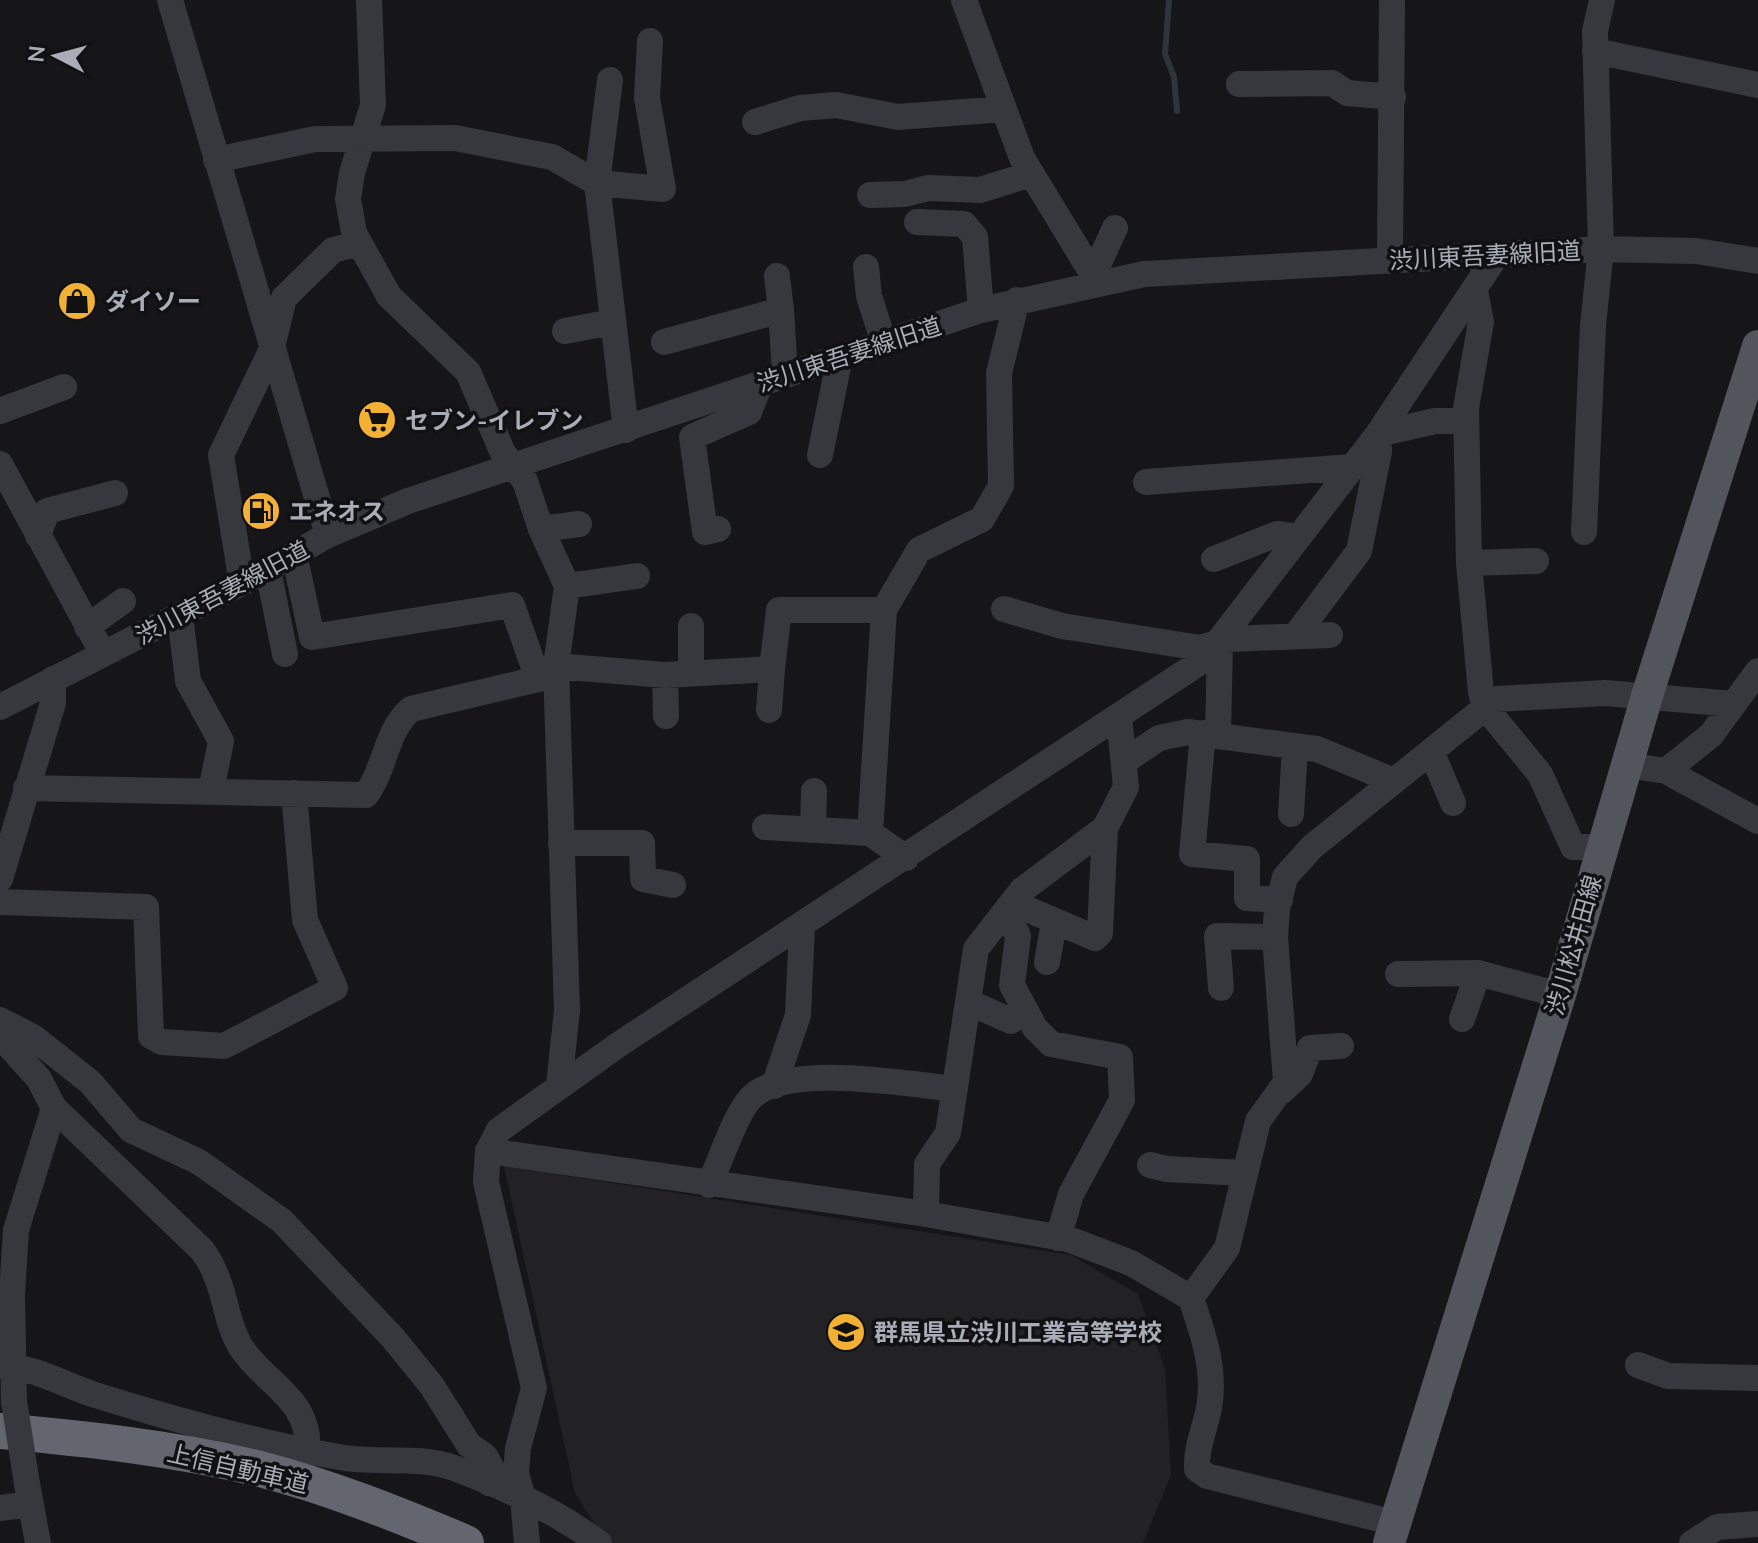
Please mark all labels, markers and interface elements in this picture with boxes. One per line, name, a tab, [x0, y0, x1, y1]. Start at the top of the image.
north arrow	[16, 16, 96, 96]
text: N	[21, 44, 51, 64]
street label: 渋川東吾妻線旧道	[1388, 235, 1582, 275]
shop icon: ダイソー	[56, 280, 98, 322]
place label: ダイソー	[105, 286, 201, 316]
street label: 渋川東吾妻線旧道	[753, 310, 945, 398]
supermarket icon: セブン-イレブン	[356, 399, 398, 441]
place label: セブン-イレブン	[405, 405, 584, 435]
fuel station icon: エネオス	[240, 490, 282, 532]
place label: エネオス	[289, 496, 385, 526]
street label: 渋川東吾妻線旧道	[130, 534, 314, 650]
street label: 渋川松井田線	[1539, 872, 1607, 1018]
school or university icon: 群馬県立渋川工業高等学校	[825, 1311, 867, 1353]
place label: 群馬県立渋川工業高等学校	[874, 1317, 1162, 1347]
street label: 上信自動車道	[164, 1437, 312, 1499]

